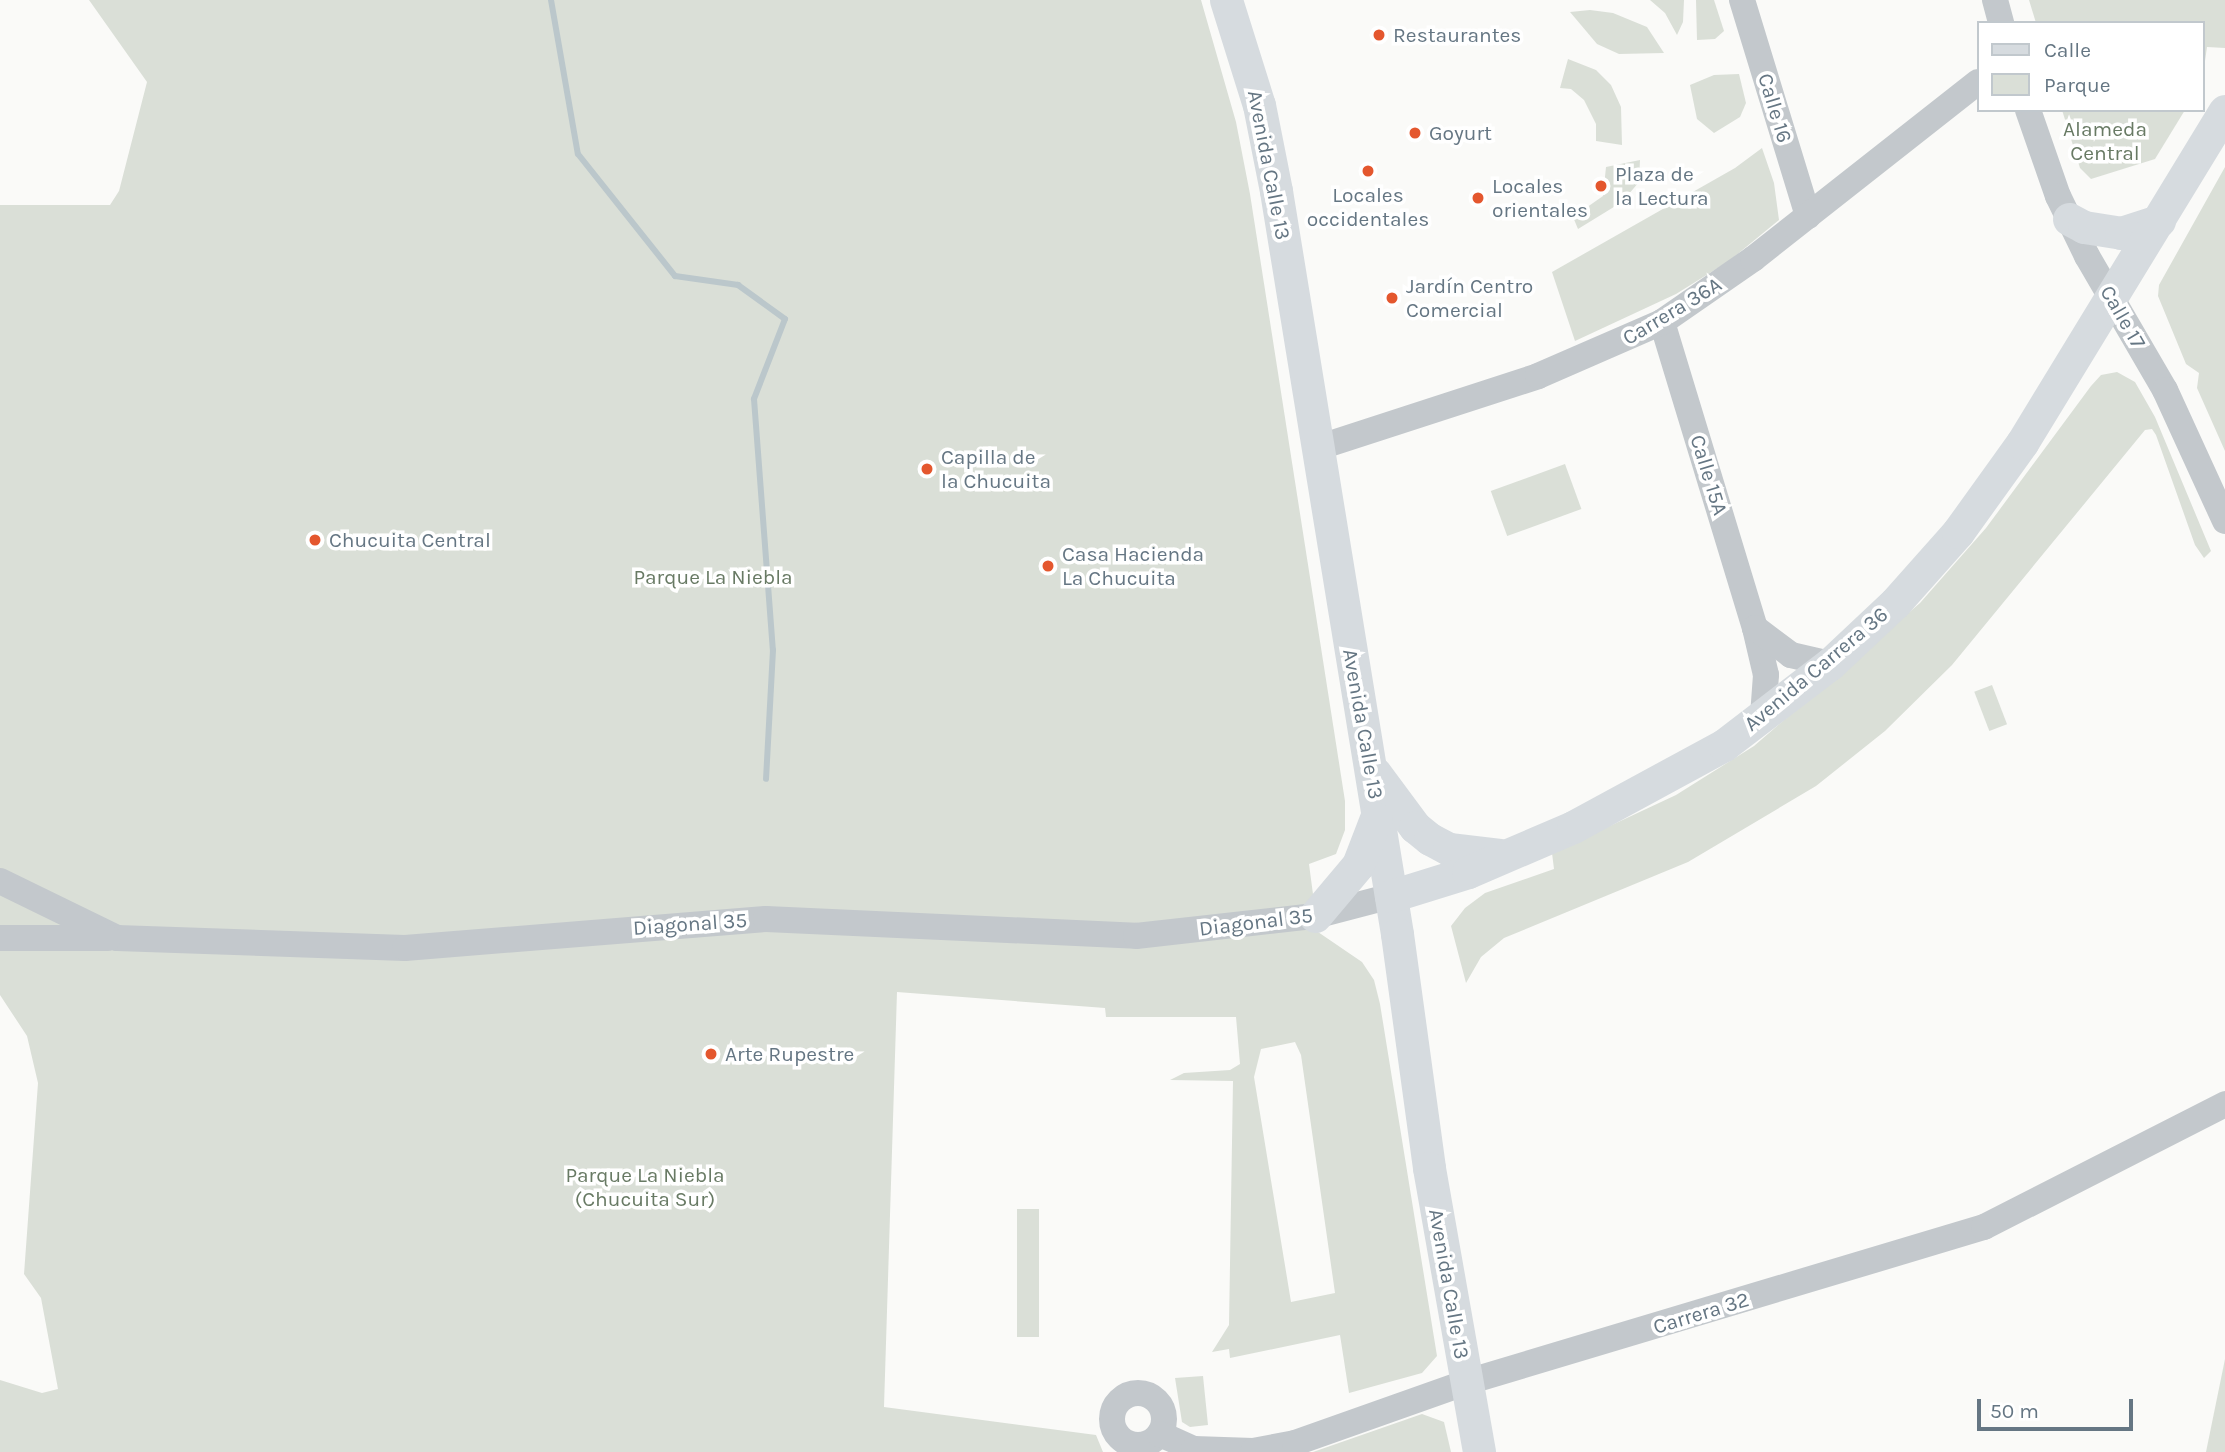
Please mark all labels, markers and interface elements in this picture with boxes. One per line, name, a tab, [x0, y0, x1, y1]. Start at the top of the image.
legend	[1976, 21, 2204, 112]
place label: Restaurantes	[1393, 22, 1521, 48]
marker: Restaurantes	[1371, 27, 1387, 43]
text: Calle	[2044, 38, 2091, 62]
street label: Calle 16	[1753, 70, 1797, 146]
text: Parque	[2044, 73, 2111, 97]
street label: Avenida Calle 13	[1242, 88, 1296, 242]
park label: Alameda Central	[2063, 116, 2147, 166]
place label: Goyurt	[1429, 120, 1492, 146]
marker: Goyurt	[1407, 125, 1423, 141]
place label: Plaza de la Lectura	[1615, 161, 1709, 211]
marker: Locales occidentales	[1360, 163, 1376, 179]
place label: Locales orientales	[1492, 173, 1588, 223]
marker: Plaza de la Lectura	[1593, 178, 1609, 194]
place label: Locales occidentales	[1307, 182, 1429, 232]
marker: Locales orientales	[1470, 190, 1486, 206]
street label: Carrera 36A	[1618, 272, 1726, 350]
place label: Jardín Centro Comercial	[1406, 273, 1533, 323]
street label: Calle 17	[2095, 281, 2151, 353]
marker: Jardín Centro Comercial	[1384, 290, 1400, 306]
street label: Calle 15A	[1685, 432, 1733, 518]
place label: Capilla de la Chucuita	[941, 444, 1051, 494]
marker: Capilla de la Chucuita	[919, 461, 935, 477]
place label: Chucuita Central	[329, 527, 491, 553]
marker: Chucuita Central	[307, 532, 323, 548]
place label: Casa Hacienda La Chucuita	[1062, 541, 1204, 591]
marker: Casa Hacienda La Chucuita	[1040, 558, 1056, 574]
park label: Parque La Niebla	[633, 564, 793, 590]
street label: Avenida Carrera 36	[1739, 602, 1893, 736]
street label: Avenida Calle 13	[1337, 647, 1389, 801]
street label: Diagonal 35	[1198, 903, 1314, 941]
street label: Diagonal 35	[632, 907, 748, 941]
place label: Arte Rupestre	[725, 1041, 854, 1067]
marker: Arte Rupestre	[703, 1046, 719, 1062]
park label: Parque La Niebla (Chucuita Sur)	[565, 1162, 725, 1212]
street label: Avenida Calle 13	[1423, 1207, 1475, 1361]
street label: Carrera 32	[1650, 1286, 1752, 1340]
scale bar	[1980, 1386, 2136, 1430]
text: 50 m	[1990, 1399, 2039, 1423]

